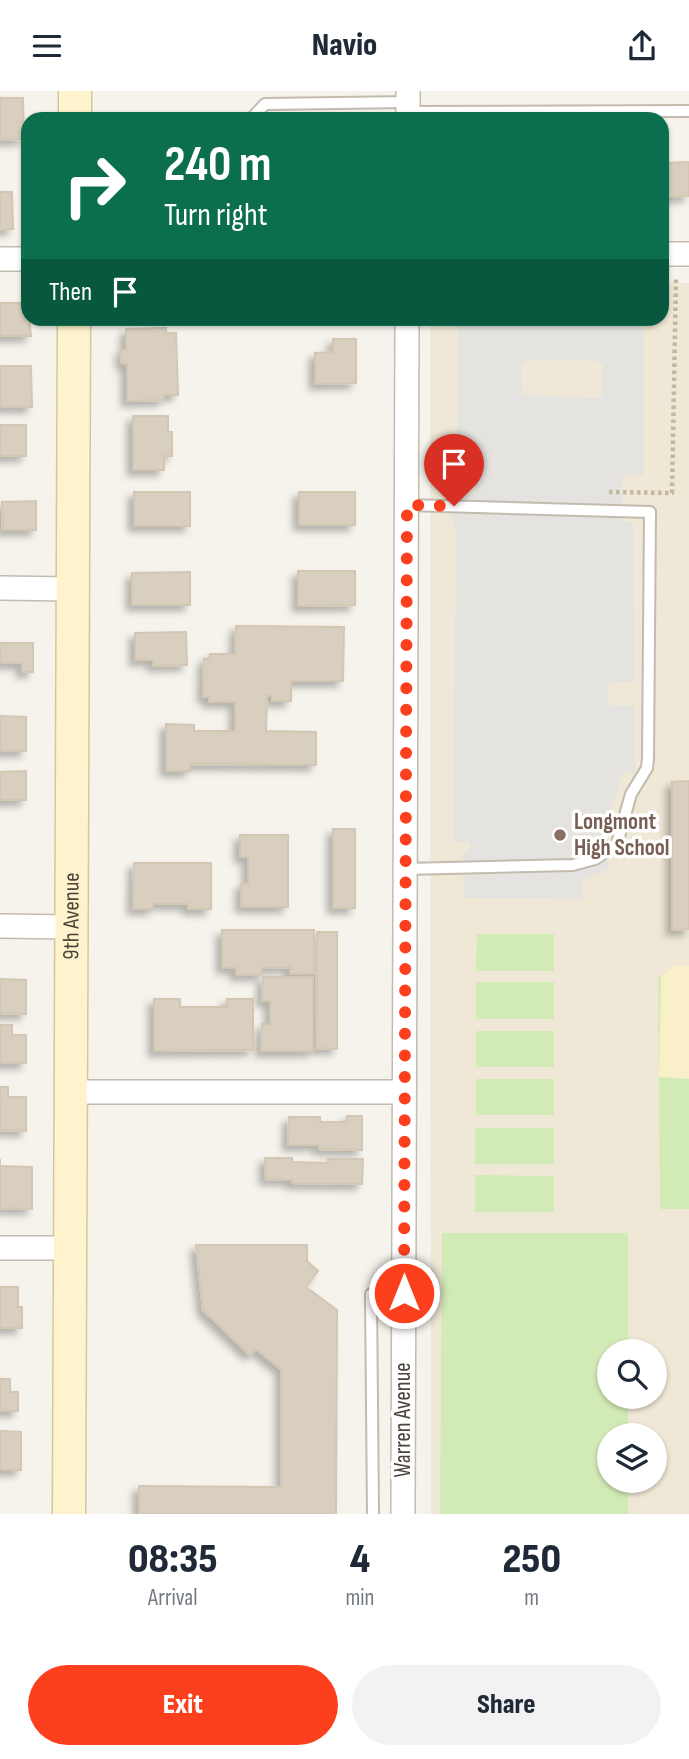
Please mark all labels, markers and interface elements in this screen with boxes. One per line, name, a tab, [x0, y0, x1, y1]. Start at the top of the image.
text: Navio	[312, 26, 377, 65]
icon: menu	[28, 27, 66, 65]
icon: share	[623, 27, 661, 65]
text: 240 m	[164, 136, 272, 195]
icon: right	[49, 140, 140, 231]
text: Turn right	[164, 196, 268, 235]
icon: arrive	[106, 273, 144, 311]
text: Then	[49, 277, 92, 308]
pin	[424, 434, 484, 506]
icon: arrive	[435, 445, 473, 483]
place label: Longmont High School	[574, 808, 669, 862]
marker: Longmont High School	[552, 827, 568, 843]
street label: 9th Avenue	[57, 872, 86, 960]
position arrow	[367, 1256, 441, 1330]
map controls	[597, 1339, 667, 1493]
button: search	[597, 1339, 667, 1409]
street label: Warren Avenue	[389, 1362, 417, 1478]
button: layers	[597, 1423, 667, 1493]
text: 08:35	[128, 1534, 218, 1585]
text: 4	[350, 1534, 370, 1585]
text: 250	[502, 1534, 561, 1585]
text: Arrival	[148, 1584, 198, 1612]
text: min	[346, 1584, 374, 1612]
text: m	[524, 1584, 539, 1612]
button: Exit	[28, 1665, 338, 1745]
button: Share	[352, 1665, 661, 1745]

